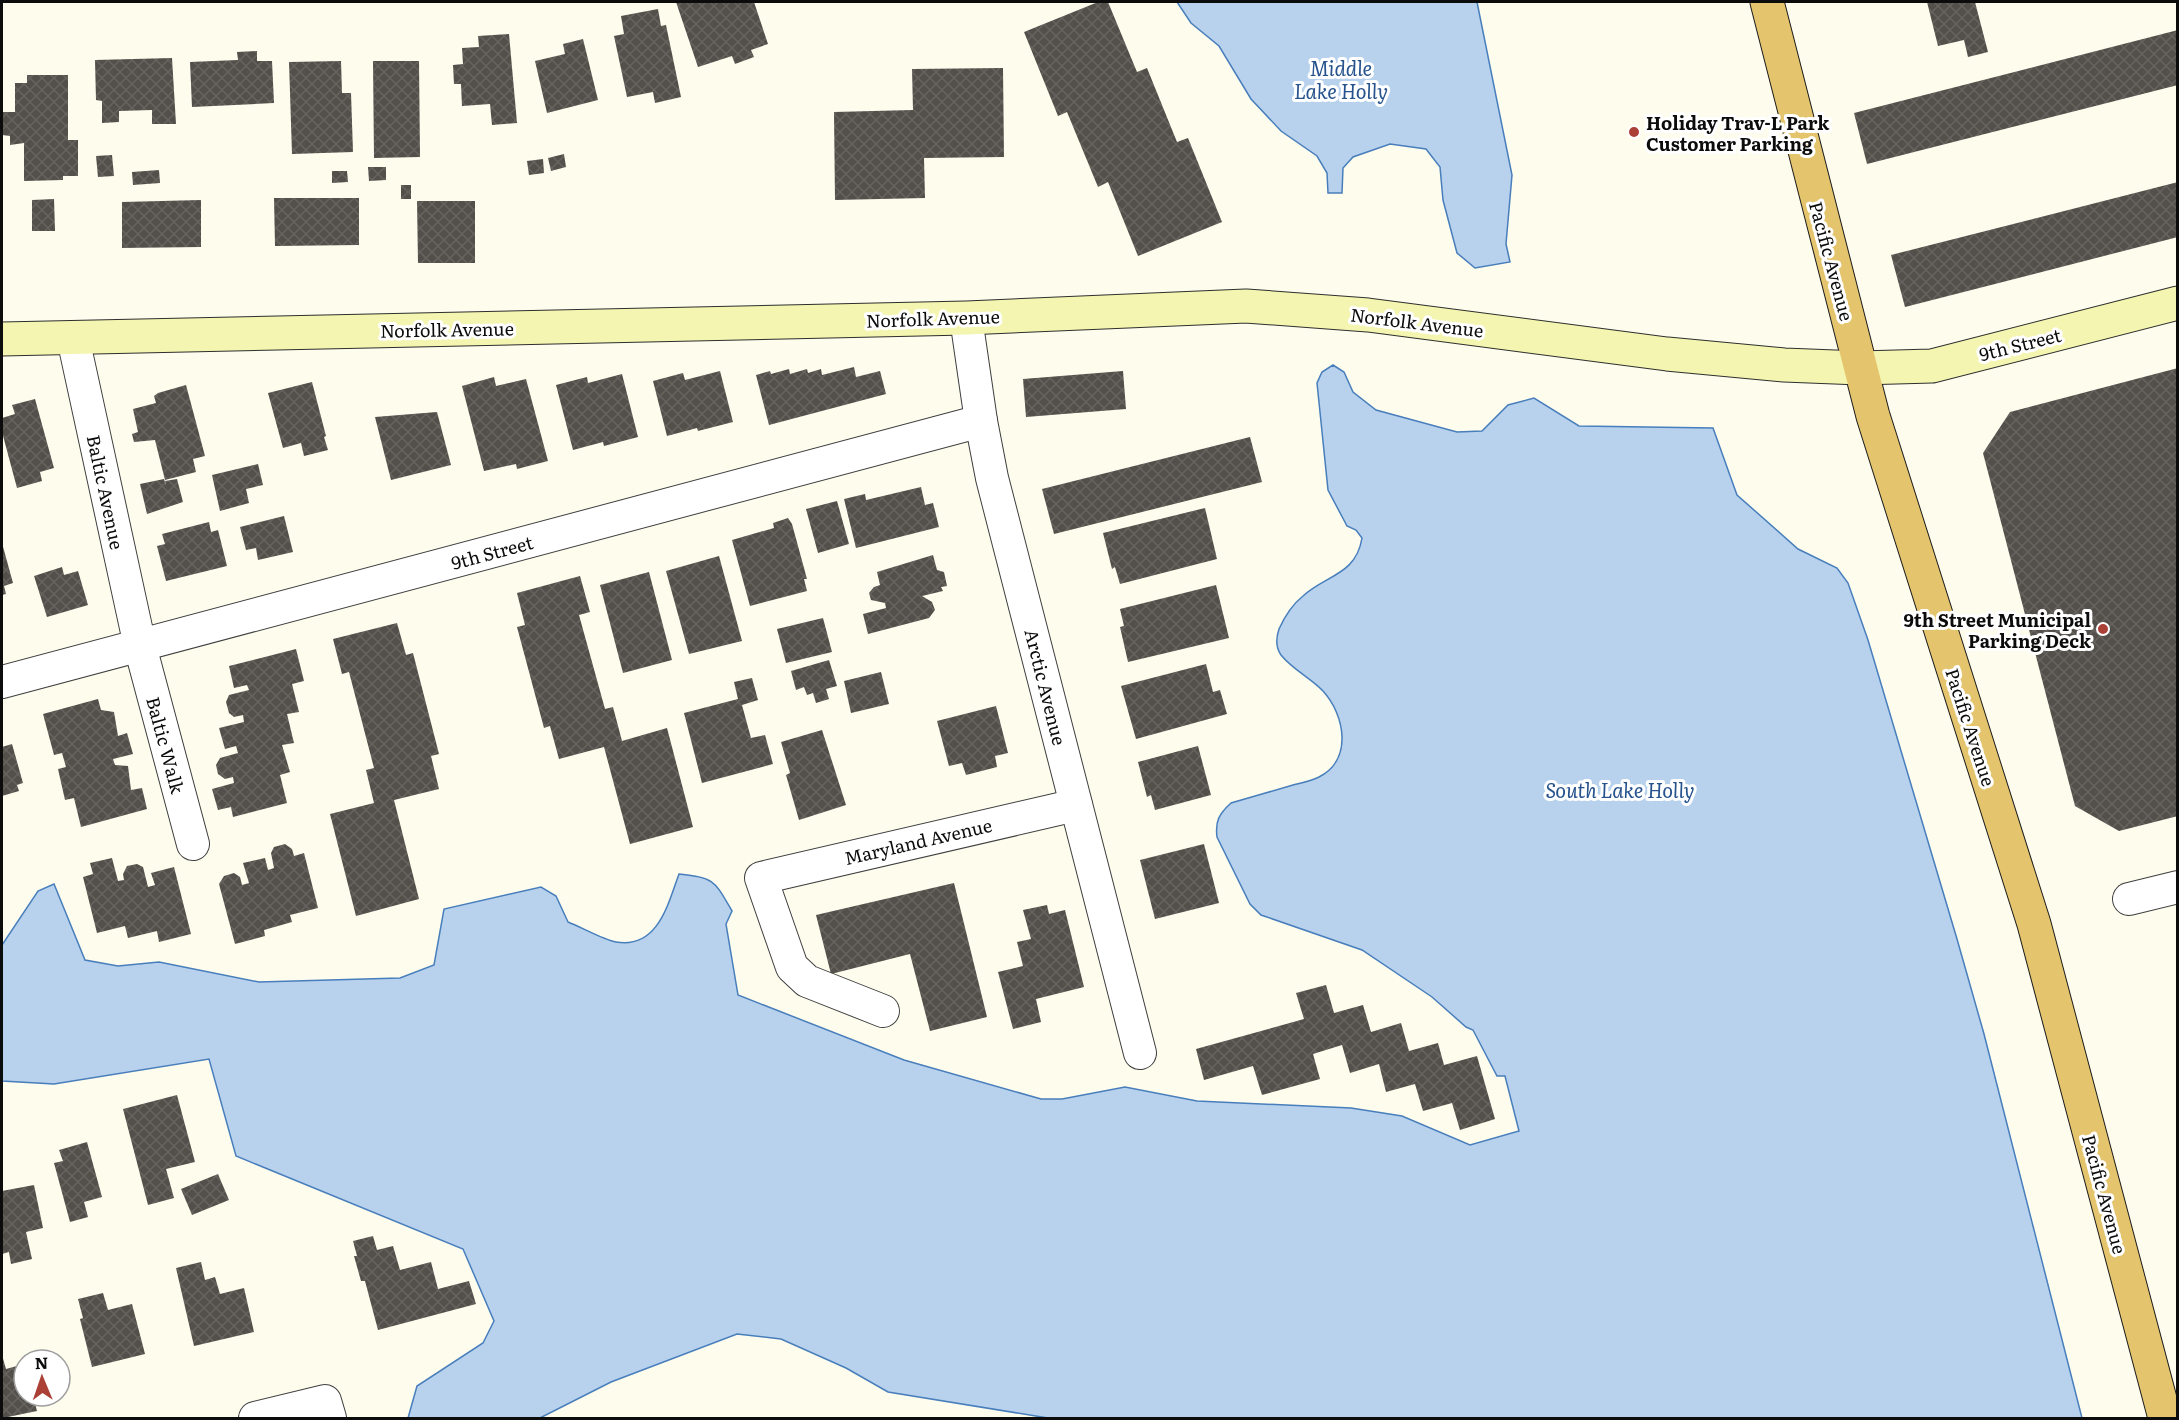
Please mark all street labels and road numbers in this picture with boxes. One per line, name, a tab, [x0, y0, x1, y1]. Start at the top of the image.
street label: Pacific Avenue	[1803, 198, 1861, 324]
street label: Norfolk Avenue	[1349, 300, 1485, 344]
street label: Norfolk Avenue	[866, 302, 1000, 334]
street label: Norfolk Avenue	[380, 314, 514, 344]
street label: 9th Street	[1976, 321, 2065, 367]
street label: Baltic Avenue	[81, 432, 131, 552]
street label: 9th Street	[448, 528, 537, 576]
street label: Arctic Avenue	[1018, 626, 1074, 748]
street label: Pacific Avenue	[1939, 664, 2003, 790]
street label: Baltic Walk	[140, 694, 192, 797]
street label: Maryland Avenue	[842, 811, 994, 871]
street label: Pacific Avenue	[2076, 1131, 2134, 1257]

